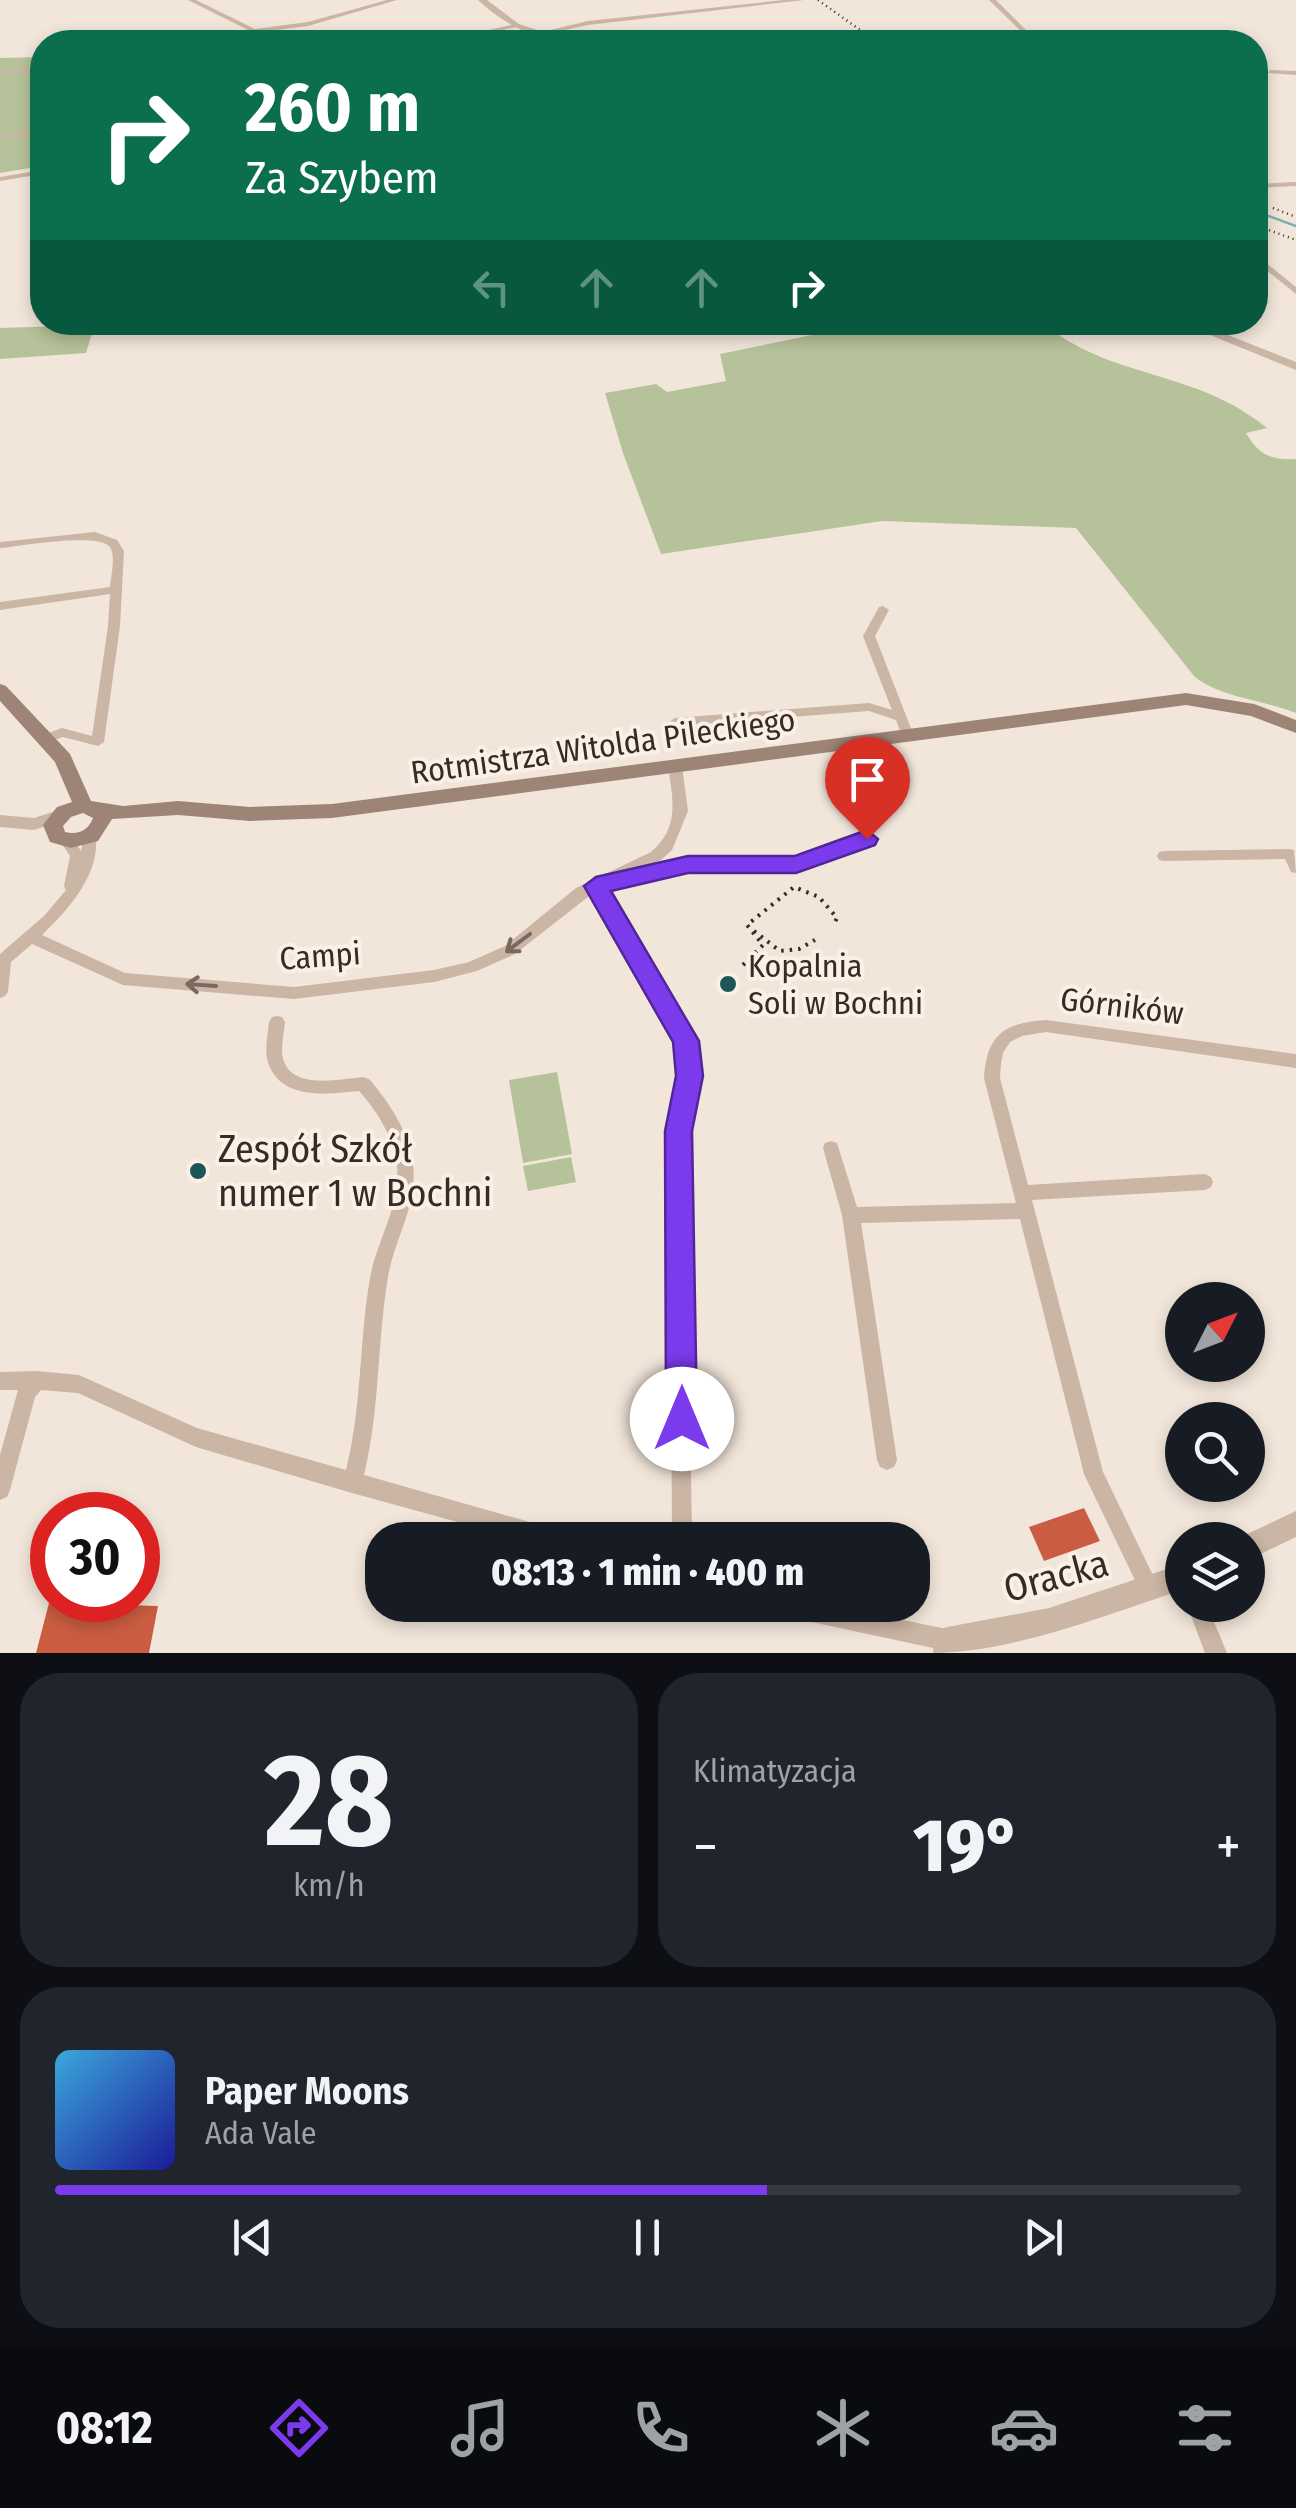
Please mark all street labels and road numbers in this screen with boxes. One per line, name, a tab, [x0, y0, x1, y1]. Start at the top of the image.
street label: Rotmistrza Witolda Pileckiego	[408, 700, 798, 792]
street label: Campi	[278, 934, 362, 978]
street label: Górników	[1058, 980, 1186, 1032]
street label: Oracka	[999, 1540, 1113, 1612]

